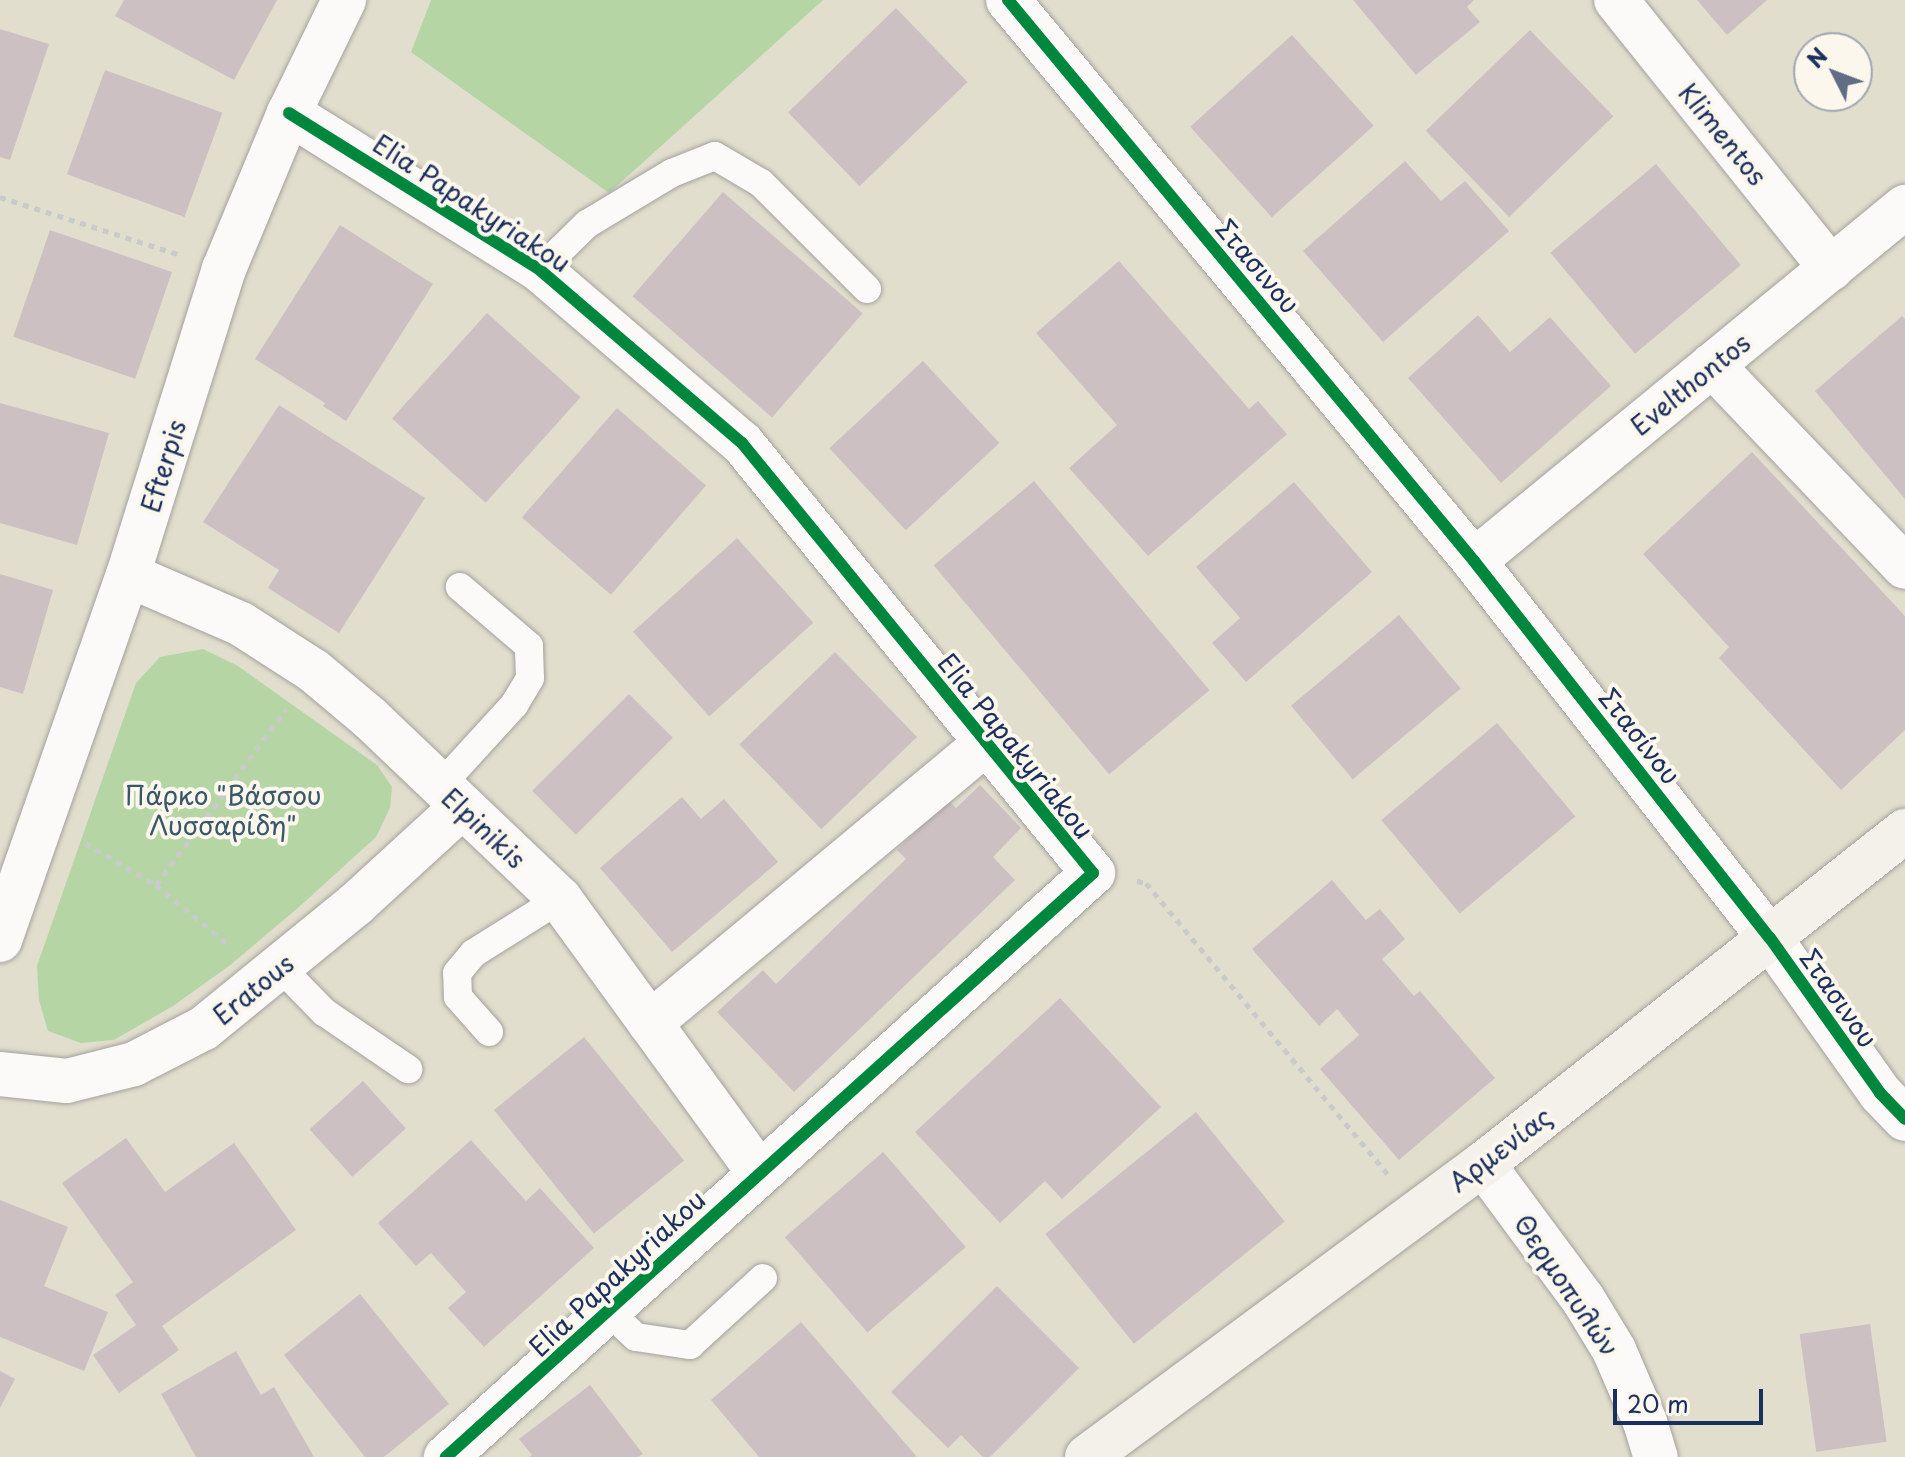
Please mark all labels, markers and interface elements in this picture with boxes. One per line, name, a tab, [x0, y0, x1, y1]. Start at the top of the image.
north arrow	[1793, 32, 1873, 112]
text: N	[1798, 39, 1834, 74]
street label: Klimentos	[1673, 77, 1773, 191]
street label: Elia Papakyriakou	[368, 128, 576, 278]
street label: Στασινου	[1210, 213, 1306, 319]
street label: Evelthontos	[1624, 326, 1756, 442]
street label: Efterpis	[134, 416, 192, 516]
street label: Elia Papakyriakou	[932, 648, 1100, 844]
street label: Στασίνου	[1593, 682, 1687, 790]
park label: Πάρκο "Βάσσου Λυσσαρίδη"	[124, 779, 322, 840]
street label: Elpinikis	[436, 782, 532, 874]
street label: Στασινου	[1794, 943, 1884, 1053]
street label: Eratous	[206, 947, 300, 1031]
street label: Αρμενίας	[1442, 1100, 1558, 1198]
street label: Elia Papakyriakou	[523, 1184, 711, 1362]
street label: Θερμοπυλών	[1508, 1208, 1626, 1362]
scale bar	[1617, 1373, 1767, 1423]
text: 20 m	[1627, 1385, 1689, 1421]

